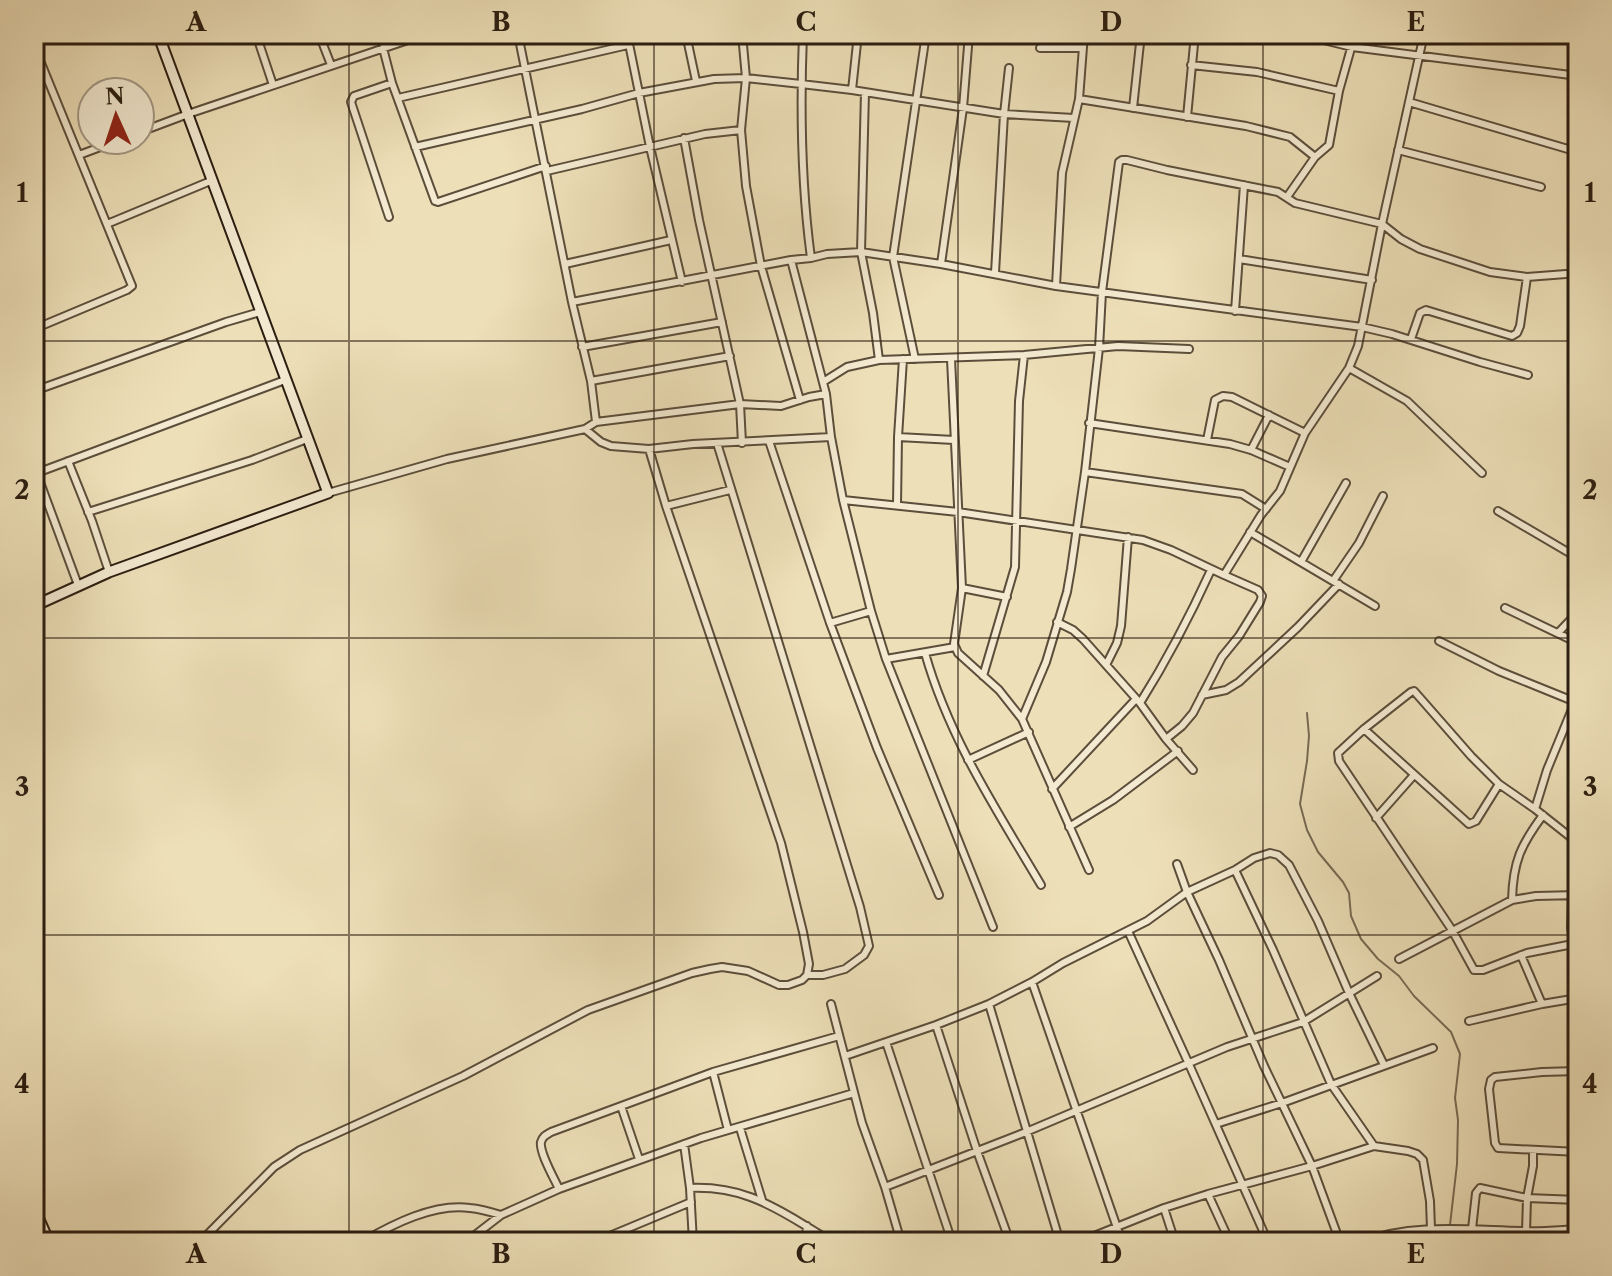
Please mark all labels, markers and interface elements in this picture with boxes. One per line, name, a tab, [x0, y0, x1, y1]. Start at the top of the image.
text: A	[185, 6, 207, 38]
text: B	[491, 6, 511, 38]
text: C	[796, 6, 816, 38]
text: D	[1100, 6, 1122, 38]
text: E	[1407, 6, 1425, 38]
north arrow	[76, 76, 156, 156]
text: N	[105, 83, 125, 111]
text: 1	[16, 177, 28, 209]
text: 1	[1584, 177, 1596, 209]
text: 2	[14, 474, 30, 506]
text: 2	[1582, 474, 1598, 506]
text: 3	[15, 771, 29, 803]
text: 3	[1583, 771, 1597, 803]
text: 4	[14, 1068, 30, 1100]
text: 4	[1582, 1068, 1598, 1100]
text: A	[185, 1238, 207, 1270]
text: B	[491, 1238, 511, 1270]
text: C	[796, 1238, 816, 1270]
text: D	[1100, 1238, 1122, 1270]
text: E	[1407, 1238, 1425, 1270]

